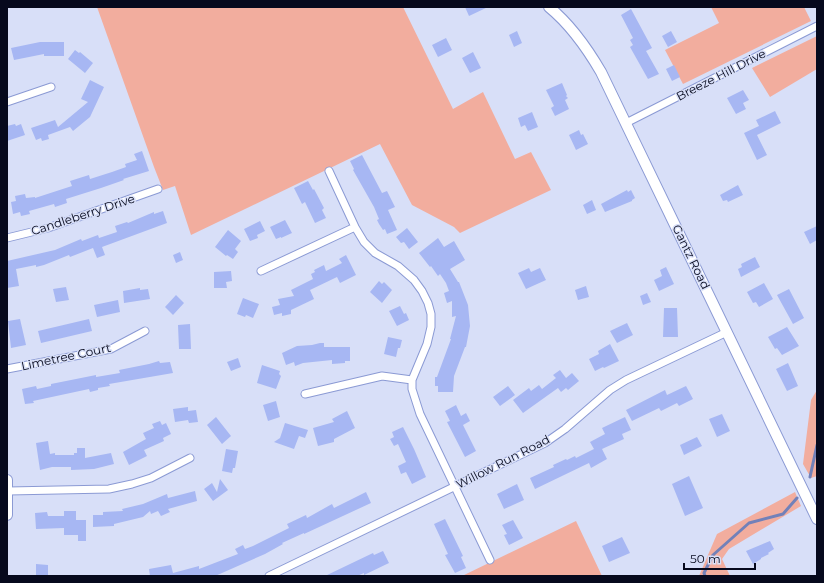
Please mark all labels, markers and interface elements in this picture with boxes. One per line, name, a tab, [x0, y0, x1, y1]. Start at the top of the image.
street label: Breeze Hill Drive	[673, 45, 768, 104]
street label: Candleberry Drive	[29, 191, 137, 238]
street label: Gantz Road	[669, 222, 714, 292]
street label: Limetree Court	[20, 340, 112, 373]
street label: Willow Run Road	[453, 431, 552, 492]
scale bar	[684, 545, 755, 571]
text: 50 m	[690, 551, 721, 566]

